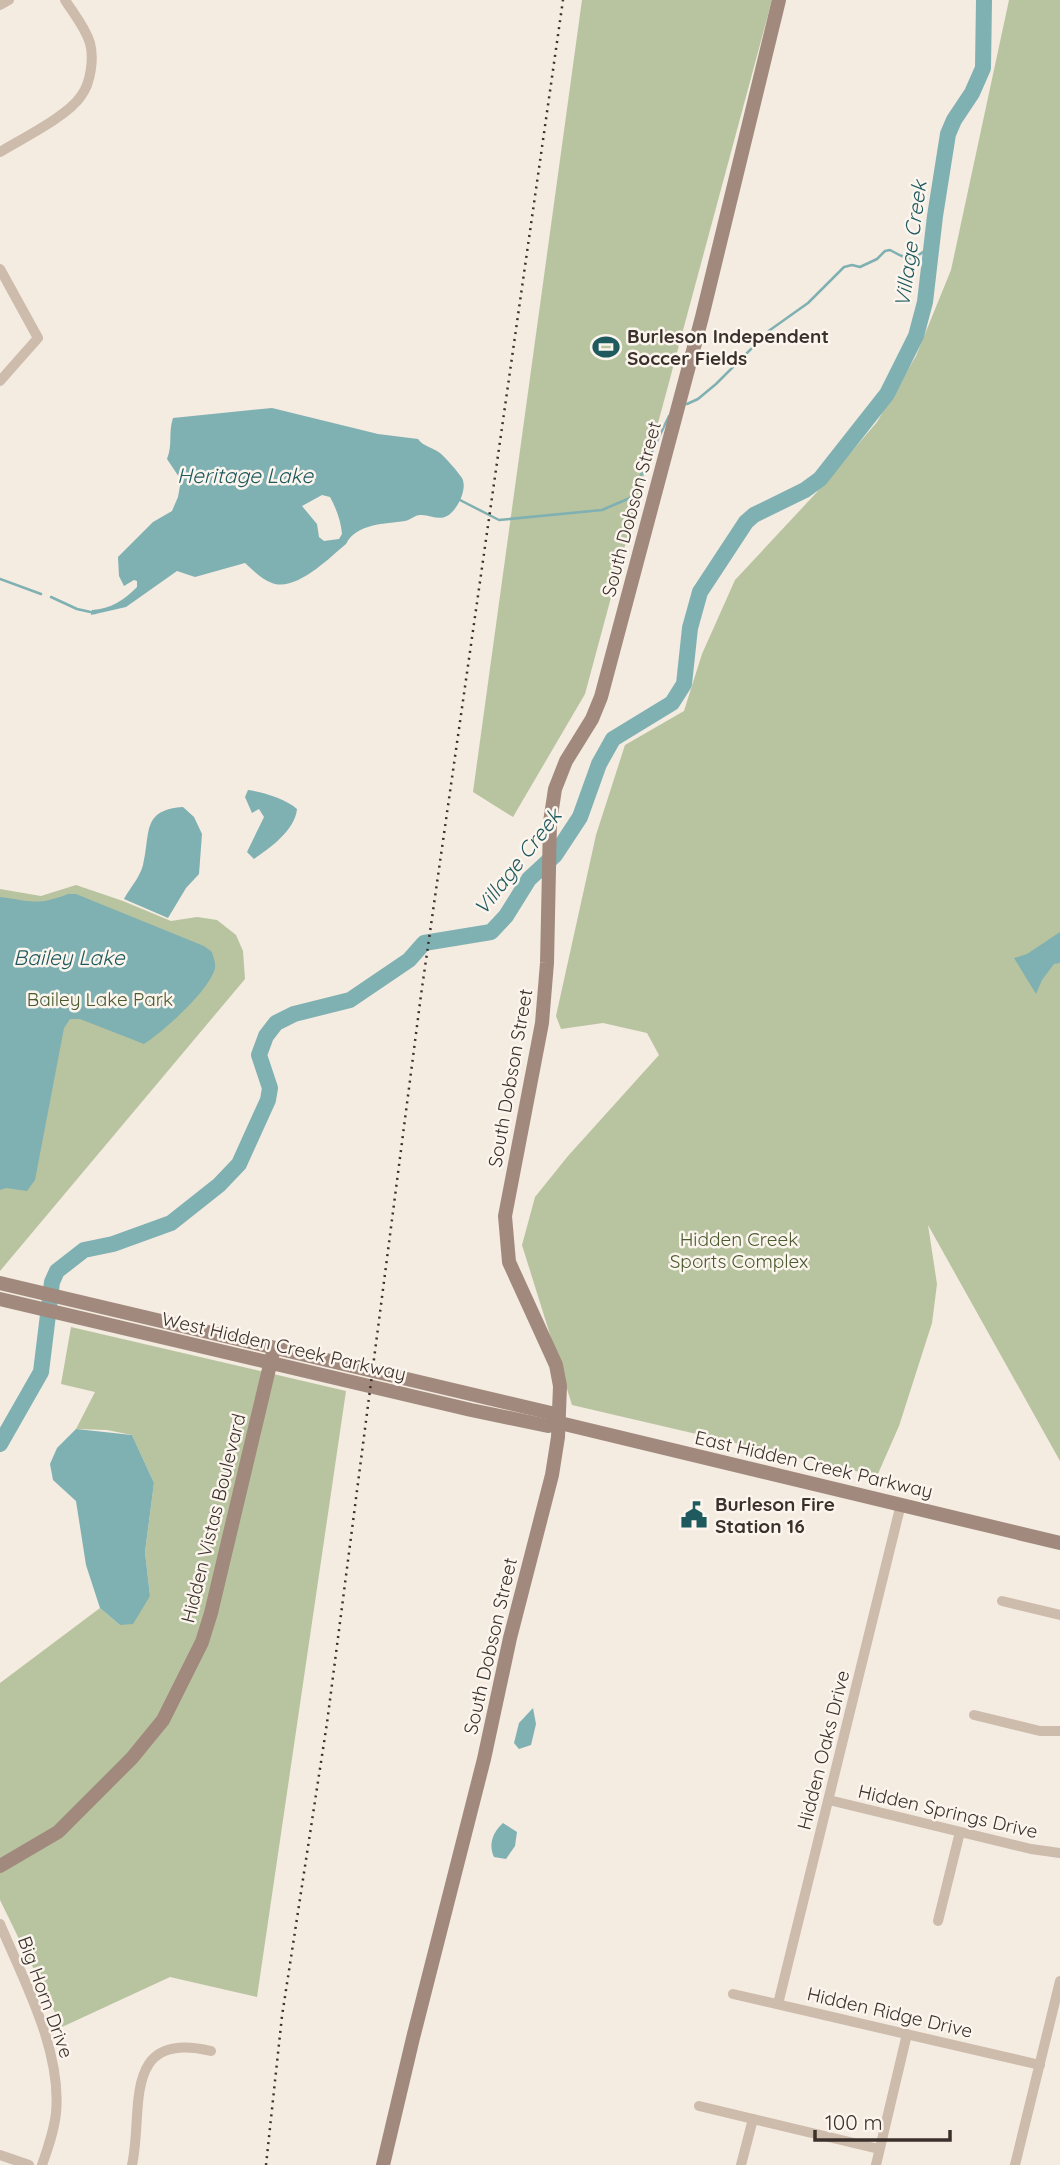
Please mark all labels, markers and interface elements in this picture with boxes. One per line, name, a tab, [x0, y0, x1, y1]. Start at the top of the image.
water label: Village Creek	[888, 177, 932, 309]
place label: Burleson Independent Soccer Fields	[627, 324, 829, 370]
sports icon: Burleson Independent Soccer Fields	[591, 332, 621, 362]
street label: South Dobson Street	[596, 419, 666, 599]
water label: Heritage Lake	[177, 462, 314, 488]
water label: Village Creek	[468, 802, 568, 920]
water label: Bailey Lake	[13, 944, 126, 970]
park label: Bailey Lake Park	[27, 987, 173, 1011]
street label: South Dobson Street	[482, 987, 538, 1169]
park label: Hidden Creek Sports Complex	[670, 1227, 808, 1273]
street label: West Hidden Creek Parkway	[159, 1306, 409, 1386]
street label: Hidden Vistas Boulevard	[175, 1411, 251, 1625]
street label: East Hidden Creek Parkway	[693, 1425, 935, 1503]
place label: Burleson Fire Station 16	[715, 1492, 835, 1538]
public building icon: Burleson Fire Station 16	[679, 1500, 709, 1530]
street label: South Dobson Street	[458, 1555, 522, 1737]
street label: Hidden Oaks Drive	[792, 1668, 854, 1832]
street label: Hidden Springs Drive	[856, 1779, 1040, 1843]
street label: Big Horn Drive	[13, 1933, 79, 2061]
street label: Hidden Ridge Drive	[805, 1981, 975, 2043]
scale bar	[815, 2098, 950, 2142]
text: 100 m	[825, 2109, 883, 2135]

